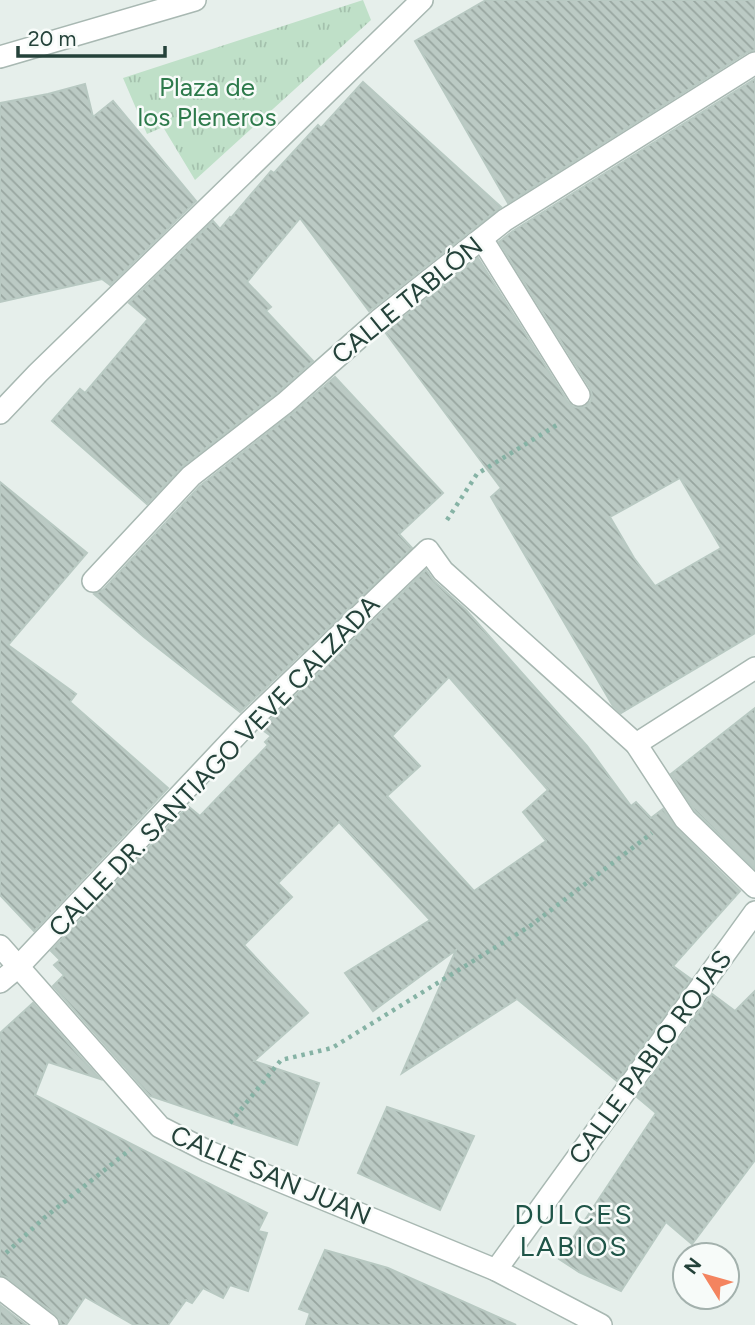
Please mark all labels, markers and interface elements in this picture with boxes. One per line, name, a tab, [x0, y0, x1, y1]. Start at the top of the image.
scale bar	[18, 14, 164, 58]
text: 20 m	[28, 26, 76, 51]
park label: Plaza de los Pleneros	[138, 71, 277, 133]
street label: CALLE TABLÓN	[325, 229, 489, 371]
street label: CALLE DR. SANTIAGO VEVE CALZADA	[42, 588, 386, 943]
street label: CALLE PABLO ROJAS	[562, 944, 738, 1170]
street label: CALLE SAN JUAN	[166, 1118, 376, 1232]
district label: DULCES LABIOS	[514, 1197, 634, 1263]
north arrow	[671, 1241, 741, 1311]
text: N	[679, 1253, 706, 1279]

